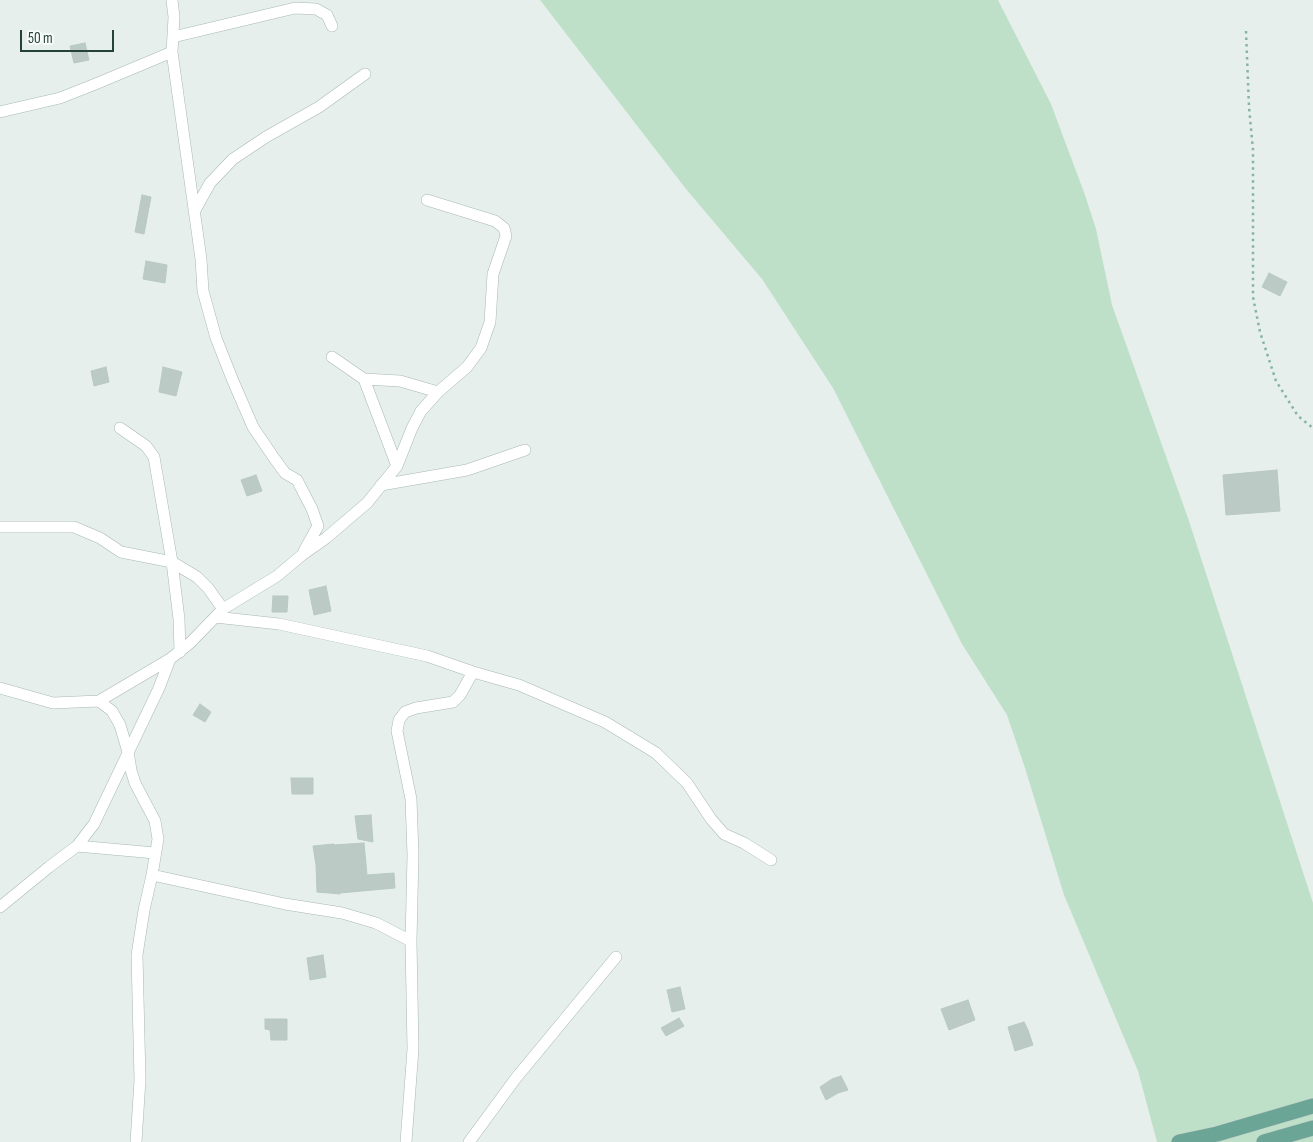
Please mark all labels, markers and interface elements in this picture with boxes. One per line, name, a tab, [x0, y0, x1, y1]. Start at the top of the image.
scale bar	[22, 20, 116, 52]
text: 50 m	[28, 29, 53, 48]

